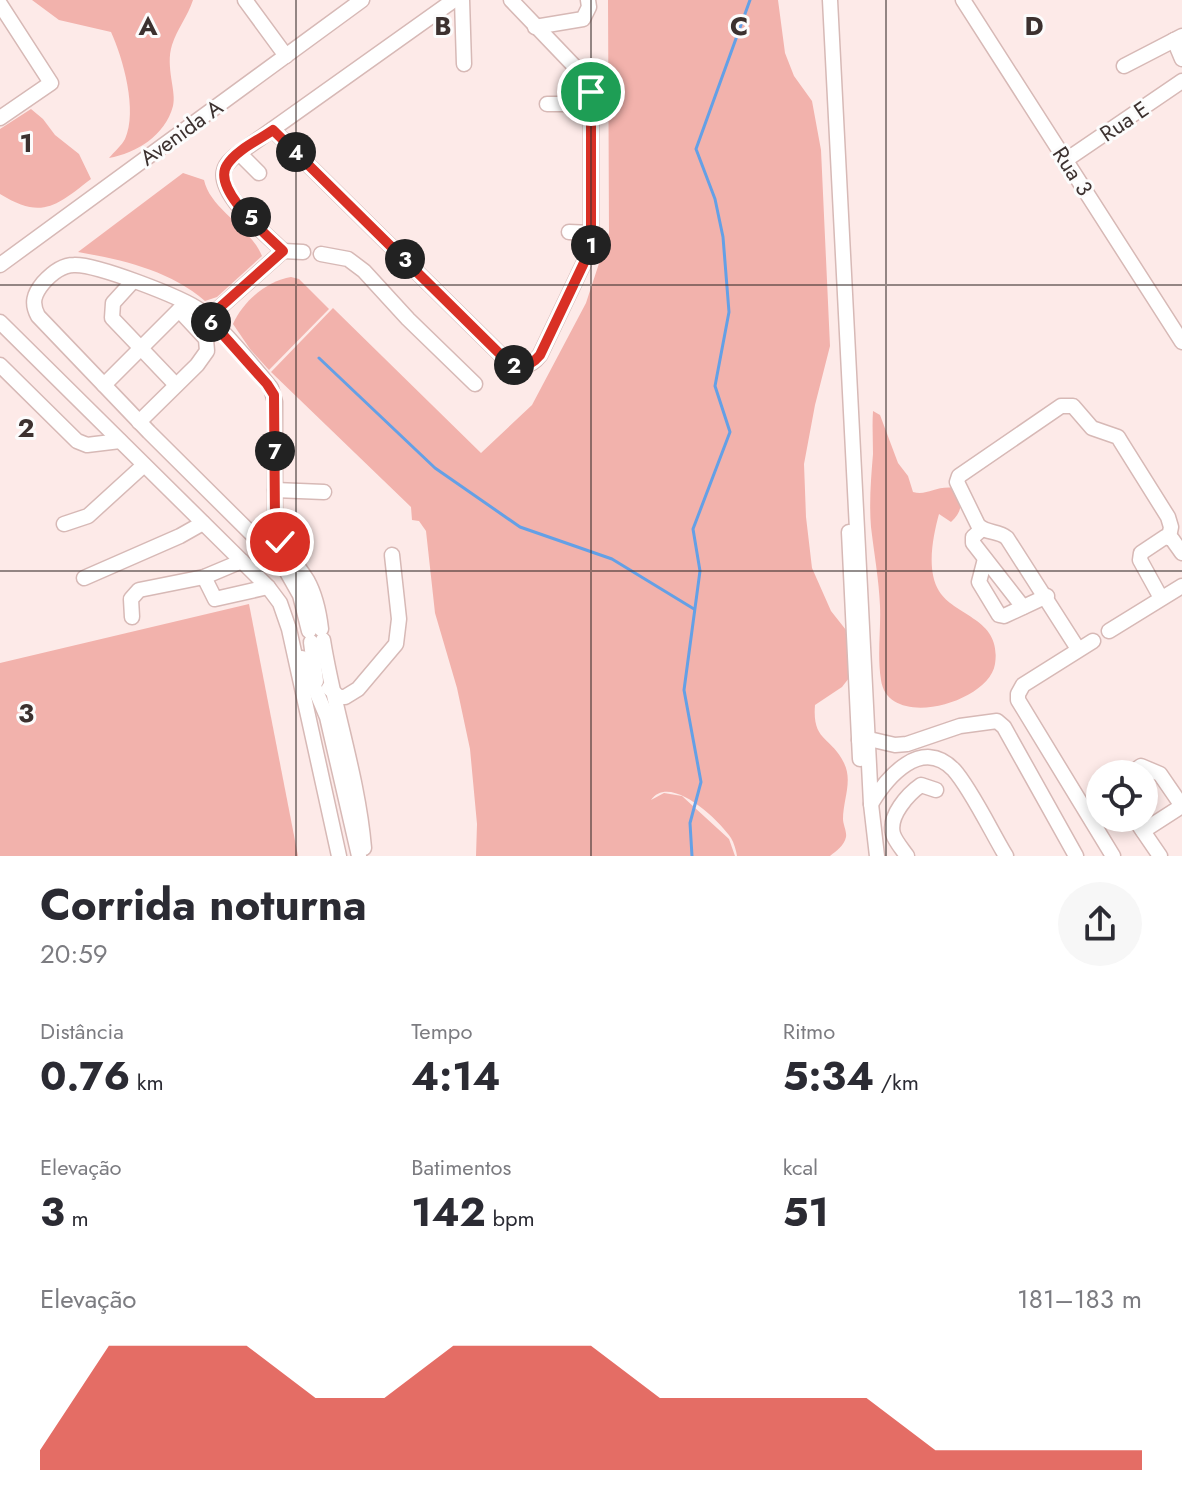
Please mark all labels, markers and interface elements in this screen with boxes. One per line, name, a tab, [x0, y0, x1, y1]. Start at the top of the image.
text: A	[137, 7, 158, 45]
text: B	[434, 7, 452, 45]
text: C	[730, 7, 748, 45]
text: D	[1024, 7, 1044, 45]
pin	[557, 58, 625, 126]
icon: arrive	[569, 70, 613, 114]
street label: Avenida A	[133, 91, 229, 173]
street label: Rua E	[1093, 93, 1155, 149]
text: 1	[19, 124, 33, 162]
pin: 4	[276, 132, 316, 172]
text: 4	[288, 136, 304, 168]
street label: Rua 3	[1045, 140, 1101, 202]
pin: 5	[231, 197, 271, 237]
text: 5	[244, 201, 258, 233]
pin: 1	[571, 225, 611, 265]
text: 1	[585, 229, 597, 261]
pin: 3	[385, 239, 425, 279]
text: 3	[398, 243, 412, 275]
pin: 6	[191, 302, 231, 342]
text: 6	[204, 306, 218, 338]
pin: 2	[494, 345, 534, 385]
text: 2	[507, 349, 521, 381]
text: 2	[17, 409, 35, 447]
pin: 7	[255, 431, 295, 471]
text: 7	[268, 435, 282, 467]
pin	[246, 508, 314, 576]
icon: check	[258, 520, 302, 564]
text: 3	[18, 694, 34, 732]
map controls	[1086, 760, 1158, 832]
button: locate	[1086, 760, 1158, 832]
text: Corrida noturna	[40, 873, 367, 937]
button: share	[1058, 882, 1142, 966]
text: 20:59	[40, 935, 108, 973]
text: Distância	[40, 1015, 124, 1047]
text: Tempo	[411, 1015, 472, 1047]
text: Ritmo	[783, 1015, 835, 1047]
text: 0.76	[40, 1047, 130, 1105]
text: 4:14	[411, 1047, 500, 1105]
text: 5:34	[783, 1047, 874, 1105]
text: km	[130, 1066, 164, 1098]
text: /km	[874, 1066, 919, 1098]
text: Elevação	[40, 1151, 122, 1183]
text: Batimentos	[411, 1151, 511, 1183]
text: kcal	[783, 1151, 818, 1183]
text: 3	[40, 1183, 65, 1241]
text: 142	[411, 1183, 486, 1241]
text: 51	[783, 1183, 829, 1241]
text: m	[65, 1202, 89, 1234]
text: bpm	[486, 1202, 535, 1234]
text: Elevação	[40, 1280, 136, 1318]
text: 181–183 m	[1017, 1280, 1142, 1318]

